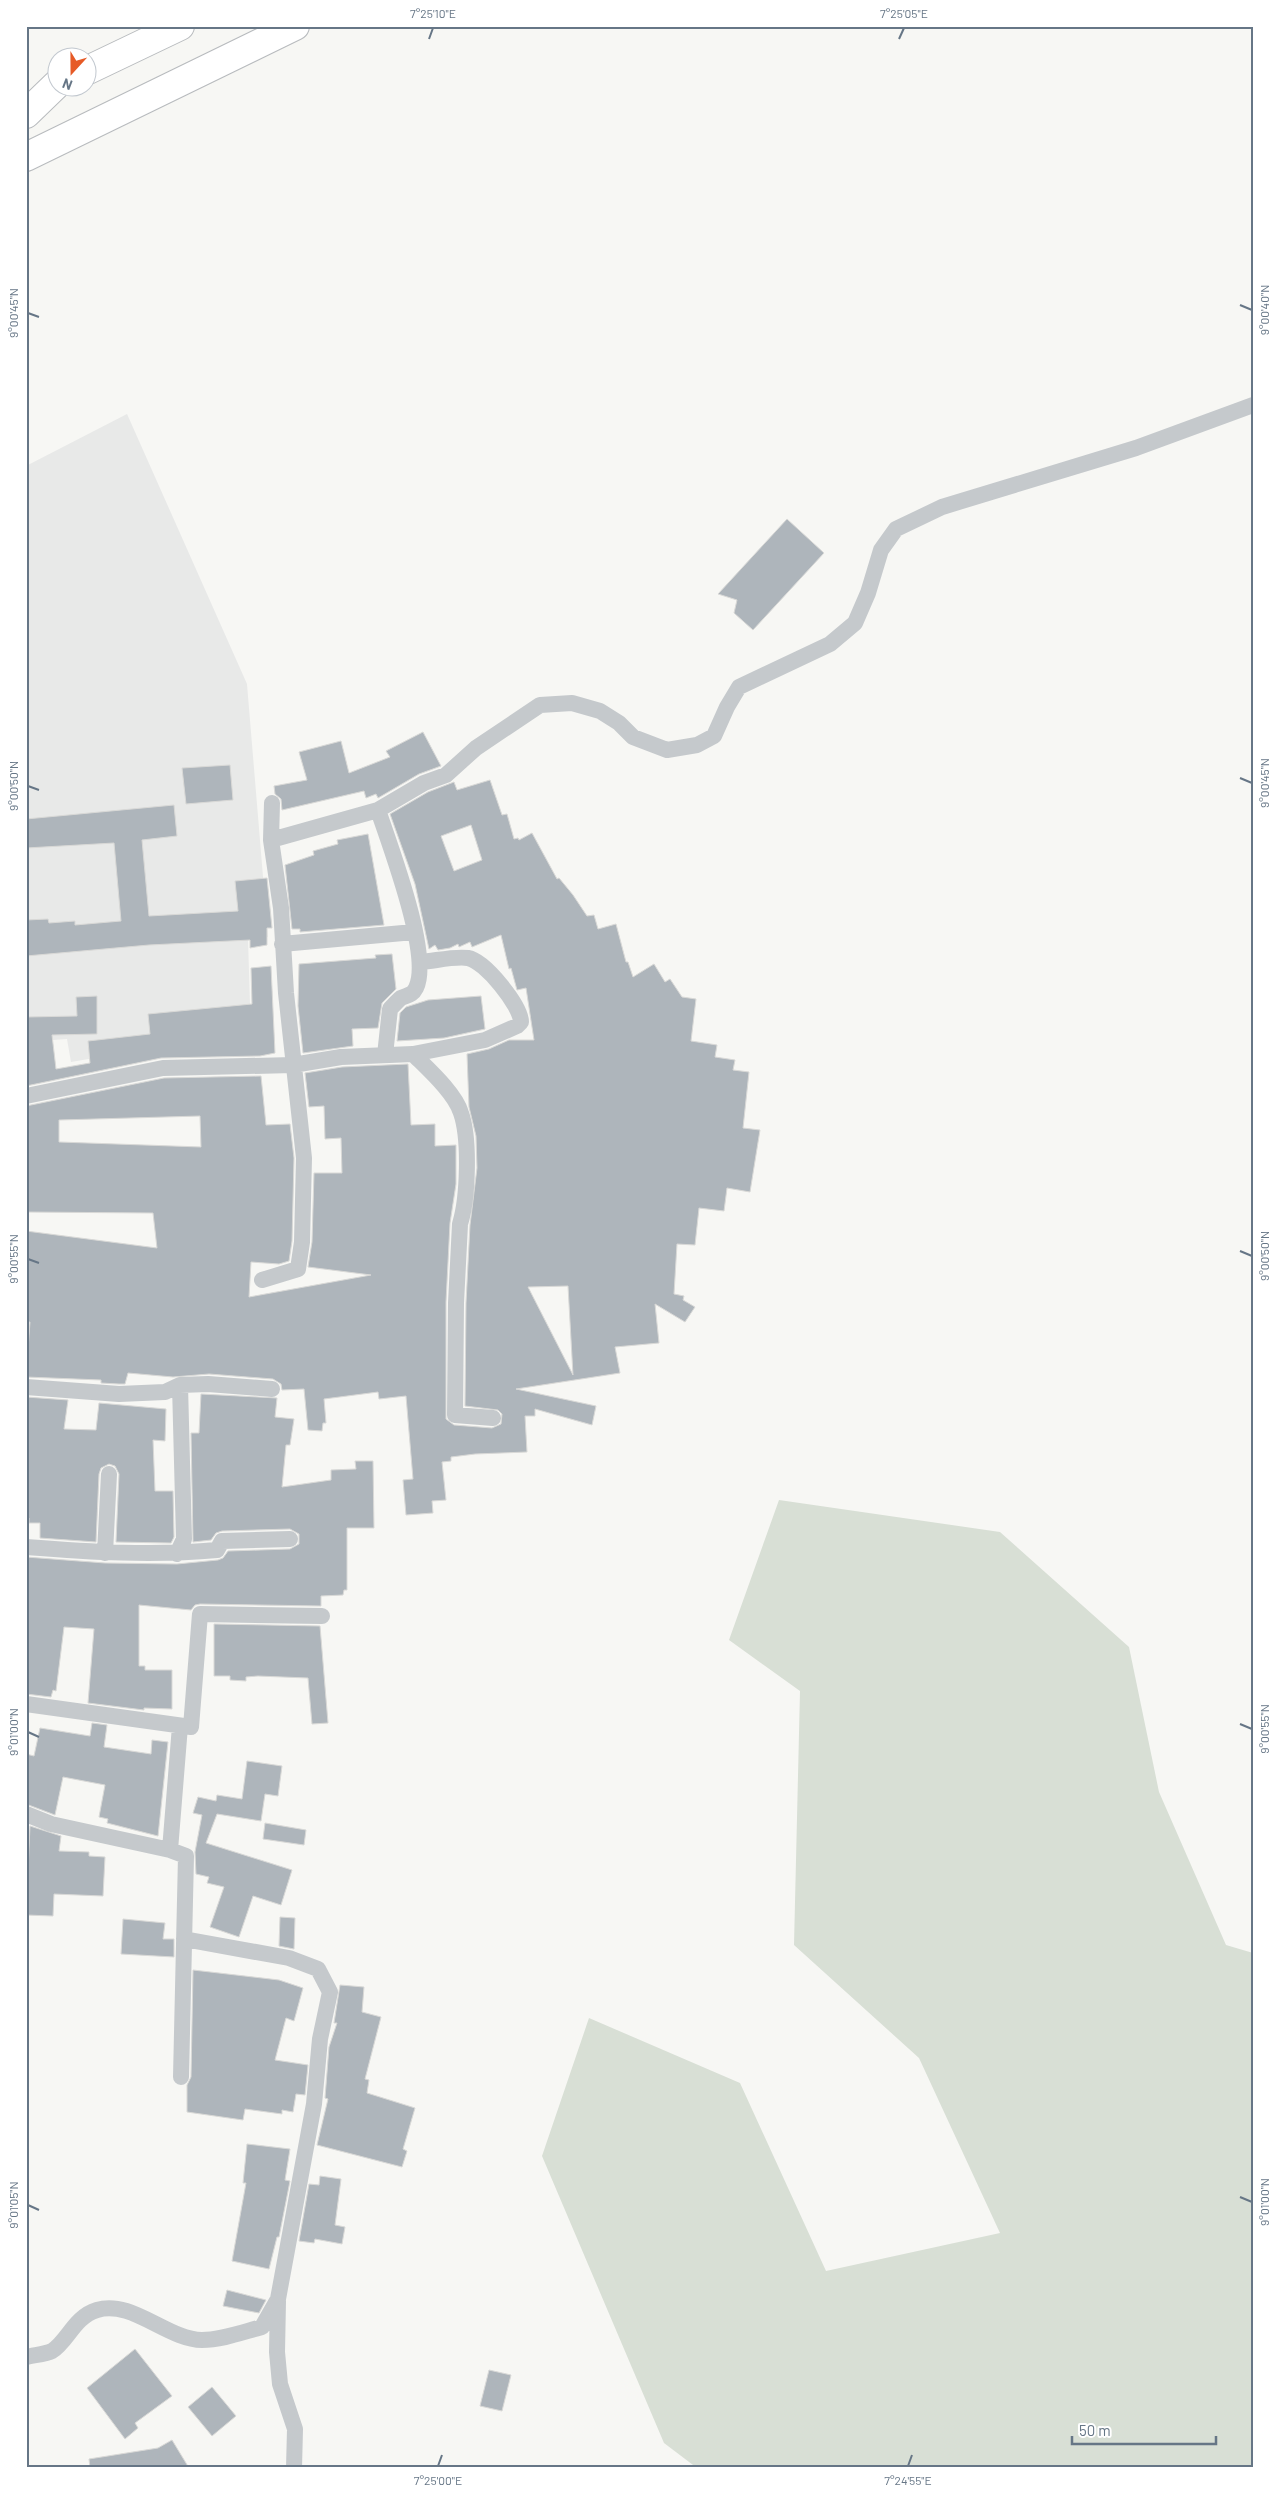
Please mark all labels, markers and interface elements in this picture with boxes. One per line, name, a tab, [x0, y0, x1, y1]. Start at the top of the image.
text: 7°25'10"E	[410, 6, 456, 20]
text: 7°25'05"E	[880, 6, 928, 20]
north arrow	[48, 48, 98, 98]
text: N	[60, 75, 75, 94]
text: 9°00'40"N	[1257, 285, 1271, 335]
text: 9°00'45"N	[6, 288, 20, 338]
text: 9°00'45"N	[1257, 758, 1271, 808]
text: 9°00'50"N	[6, 761, 20, 811]
text: 9°00'50"N	[1257, 1231, 1271, 1281]
text: 9°00'55"N	[6, 1234, 20, 1284]
text: 9°00'55"N	[1257, 1704, 1271, 1754]
text: 9°01'00"N	[6, 1708, 20, 1756]
text: 9°01'00"N	[1257, 2178, 1271, 2226]
text: 9°01'05"N	[6, 2181, 20, 2229]
scale bar	[1072, 2414, 1215, 2446]
text: 50 m	[1079, 2421, 1111, 2439]
text: 7°25'00"E	[414, 2473, 462, 2487]
text: 7°24'55"E	[884, 2473, 932, 2487]

